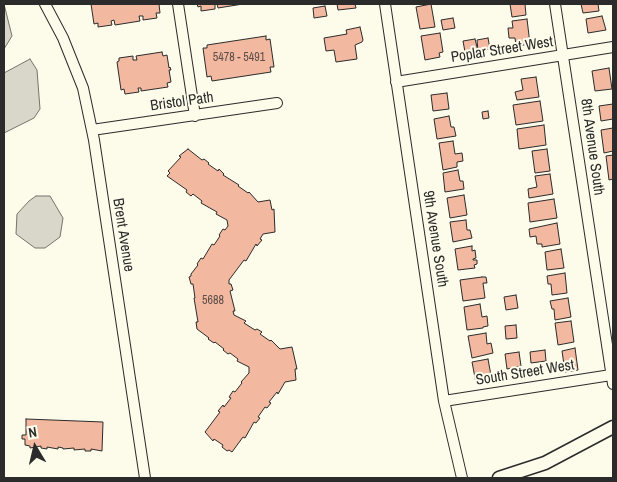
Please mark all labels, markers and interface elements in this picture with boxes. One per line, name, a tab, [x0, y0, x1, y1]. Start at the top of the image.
street label: Poplar Street West	[450, 33, 554, 67]
house number: 5478 - 5491	[213, 51, 265, 65]
street label: Bristol Path	[149, 89, 215, 115]
street label: 8th Avenue South	[576, 97, 608, 197]
street label: 9th Avenue South	[418, 189, 452, 289]
street label: Brent Avenue	[108, 197, 138, 273]
house number: 5688	[202, 294, 224, 308]
street label: South Street West	[474, 356, 576, 390]
north arrow	[10, 422, 60, 472]
text: N	[27, 423, 38, 442]

